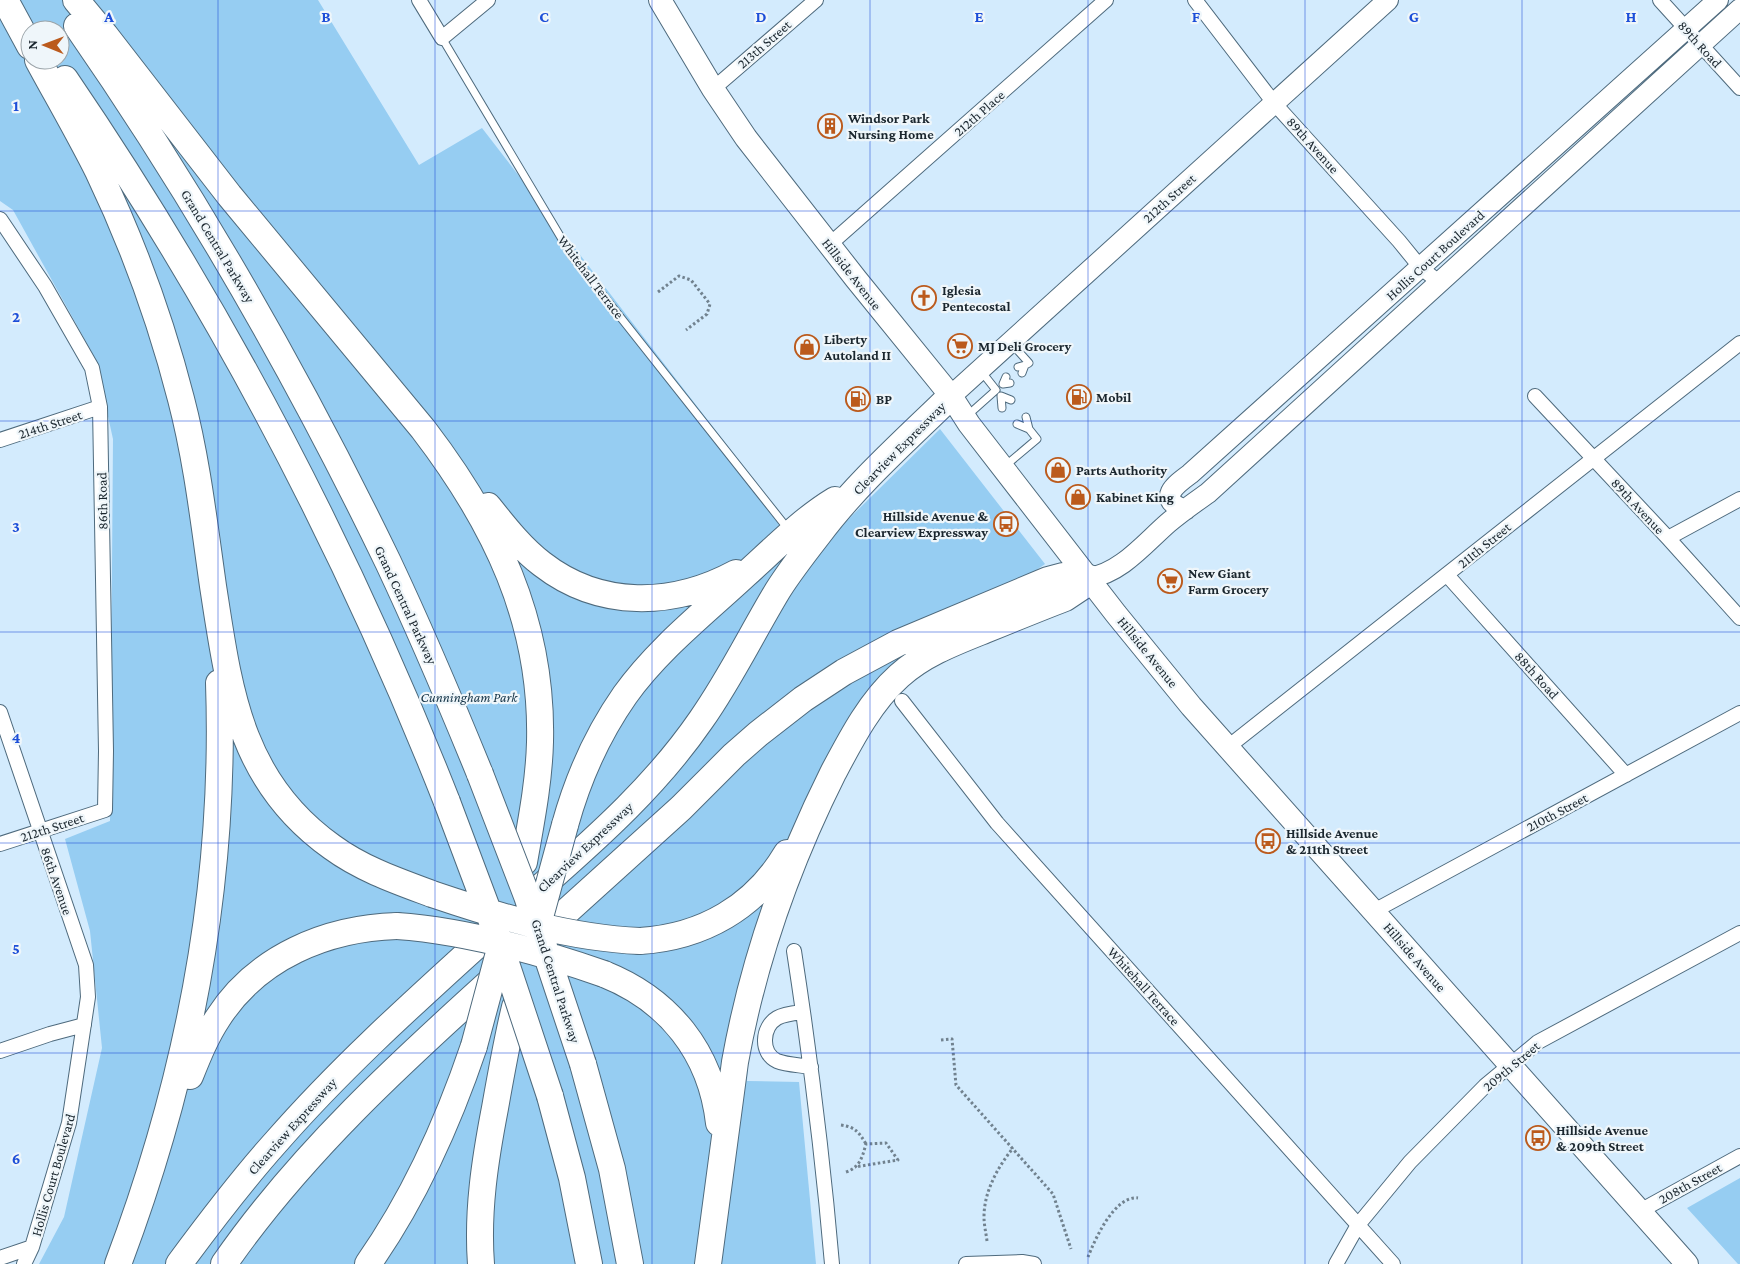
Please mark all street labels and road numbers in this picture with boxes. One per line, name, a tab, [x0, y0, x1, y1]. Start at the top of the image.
street label: 213th Street	[734, 16, 794, 72]
street label: 89th Road	[1675, 17, 1726, 71]
street label: 212th Place	[950, 87, 1008, 139]
street label: 89th Avenue	[1283, 113, 1343, 177]
street label: 212th Street	[1139, 170, 1199, 226]
street label: Grand Central Parkway	[178, 186, 258, 306]
street label: Hollis Court Boulevard	[1383, 206, 1488, 303]
street label: Whitehall Terrace	[555, 232, 627, 322]
street label: Hillside Avenue	[819, 235, 885, 313]
street label: Clearview Expressway	[849, 398, 949, 498]
street label: 214th Street	[16, 406, 84, 442]
street label: 86th Road	[93, 471, 111, 530]
street label: 89th Avenue	[1608, 475, 1668, 537]
street label: 211th Street	[1454, 519, 1514, 571]
street label: Grand Central Parkway	[371, 543, 441, 667]
street label: Hillside Avenue	[1114, 613, 1182, 691]
street label: 88th Road	[1512, 648, 1563, 702]
street label: 210th Street	[1524, 789, 1591, 835]
street label: Clearview Expressway	[534, 798, 637, 895]
street label: 212th Street	[18, 809, 86, 845]
street label: 86th Avenue	[38, 845, 76, 917]
street label: Grand Central Parkway	[528, 917, 584, 1045]
street label: Hillside Avenue	[1381, 919, 1449, 995]
street label: Whitehall Terrace	[1105, 943, 1183, 1029]
street label: 209th Street	[1479, 1037, 1543, 1094]
street label: Clearview Expressway	[244, 1074, 340, 1178]
street label: Hollis Court Boulevard	[28, 1111, 78, 1238]
street label: 208th Street	[1656, 1159, 1725, 1207]

